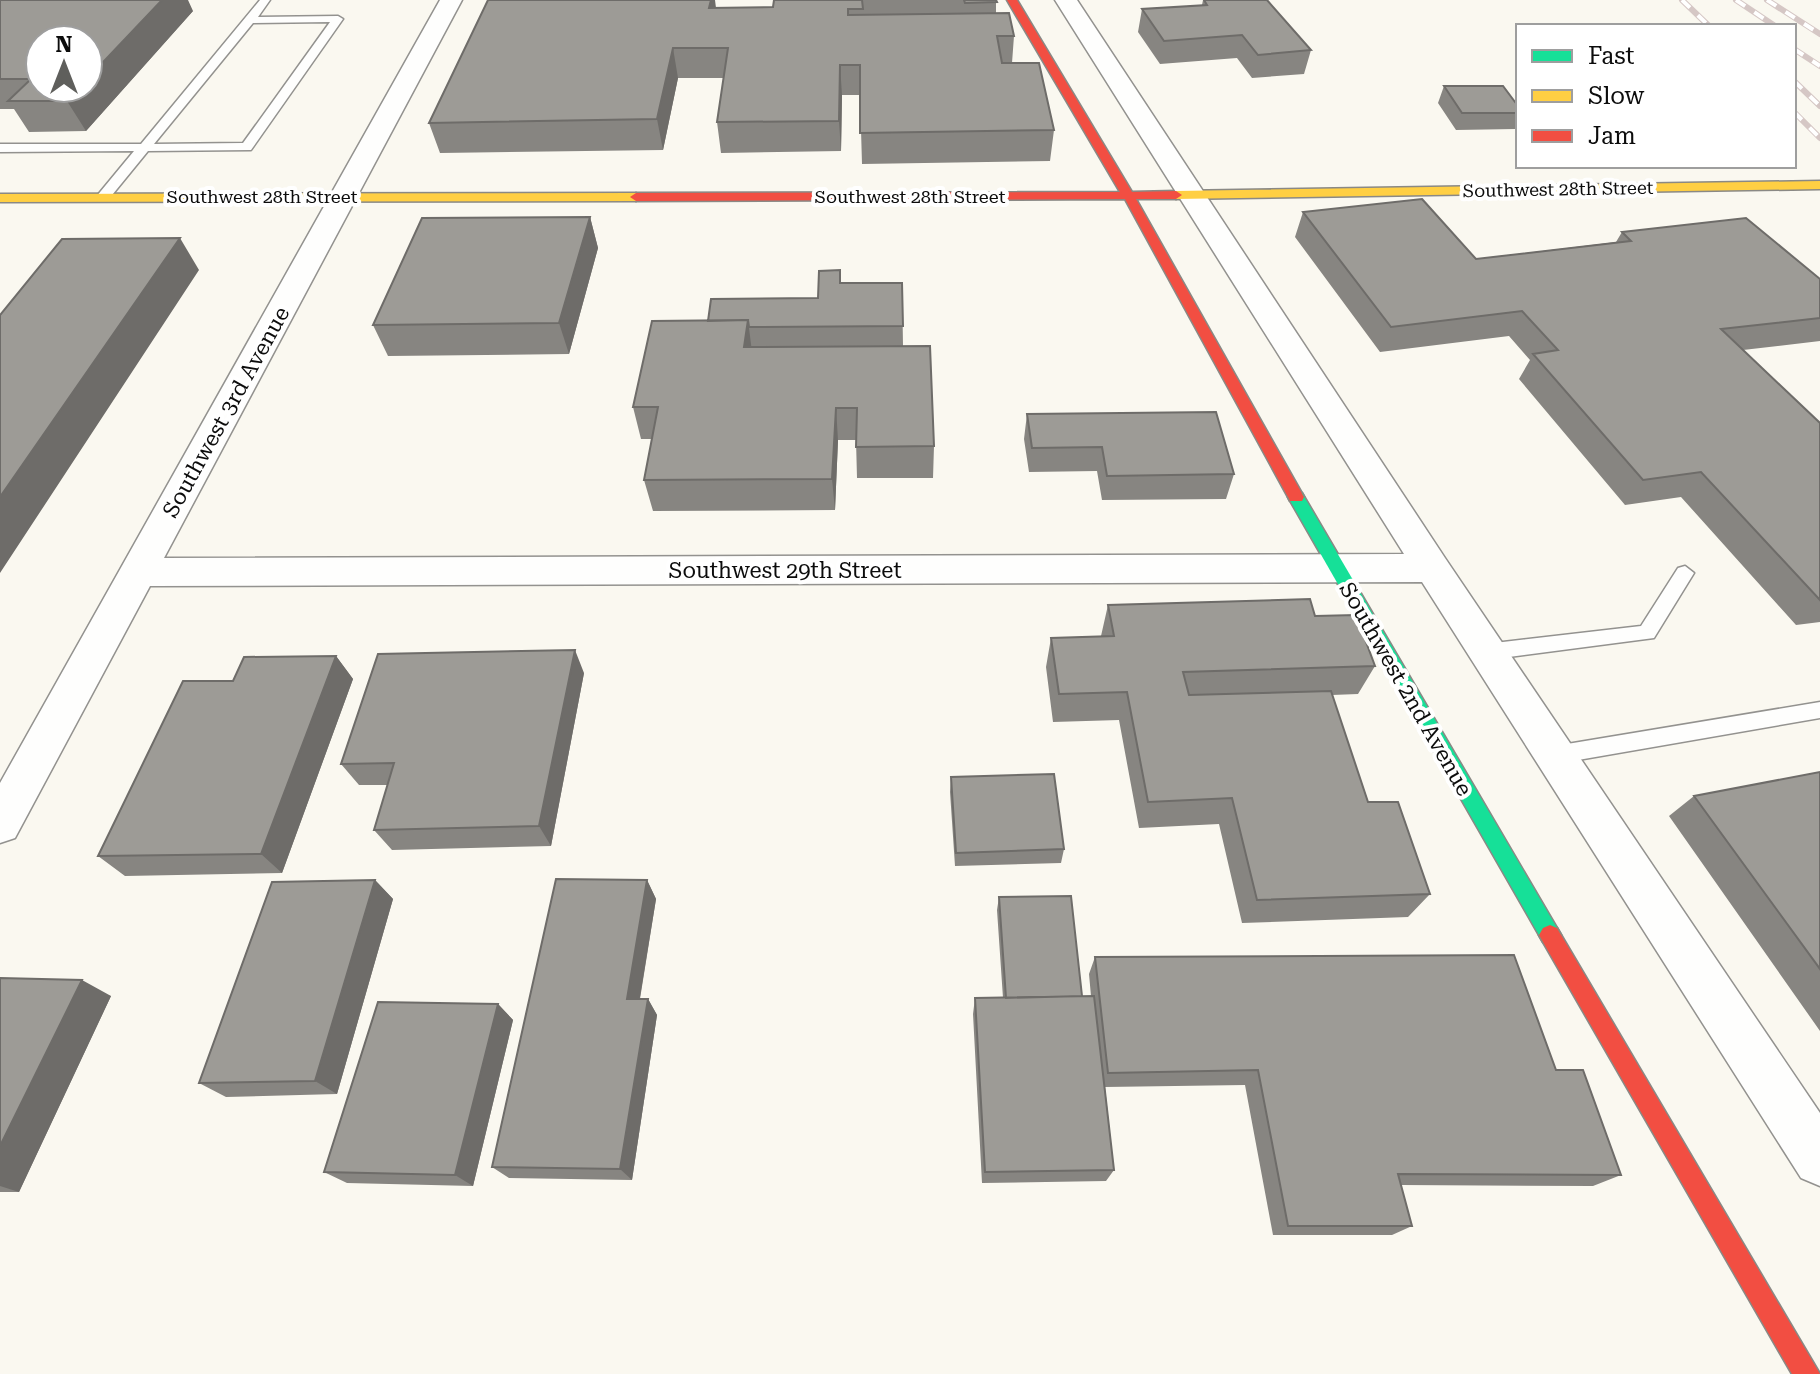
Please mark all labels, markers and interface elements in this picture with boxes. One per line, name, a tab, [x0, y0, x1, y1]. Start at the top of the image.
north arrow	[24, 24, 104, 104]
legend	[1516, 24, 1796, 168]
text: N	[56, 32, 73, 57]
text: Fast	[1588, 42, 1635, 70]
text: Slow	[1588, 82, 1645, 110]
text: Jam	[1588, 122, 1636, 150]
street label: Southwest 28th Street	[1462, 177, 1654, 201]
street label: Southwest 28th Street	[167, 186, 358, 207]
street label: Southwest 28th Street	[815, 186, 1006, 207]
street label: Southwest 3rd Avenue	[158, 302, 294, 522]
street label: Southwest 29th Street	[668, 558, 902, 583]
street label: Southwest 2nd Avenue	[1335, 578, 1477, 800]

